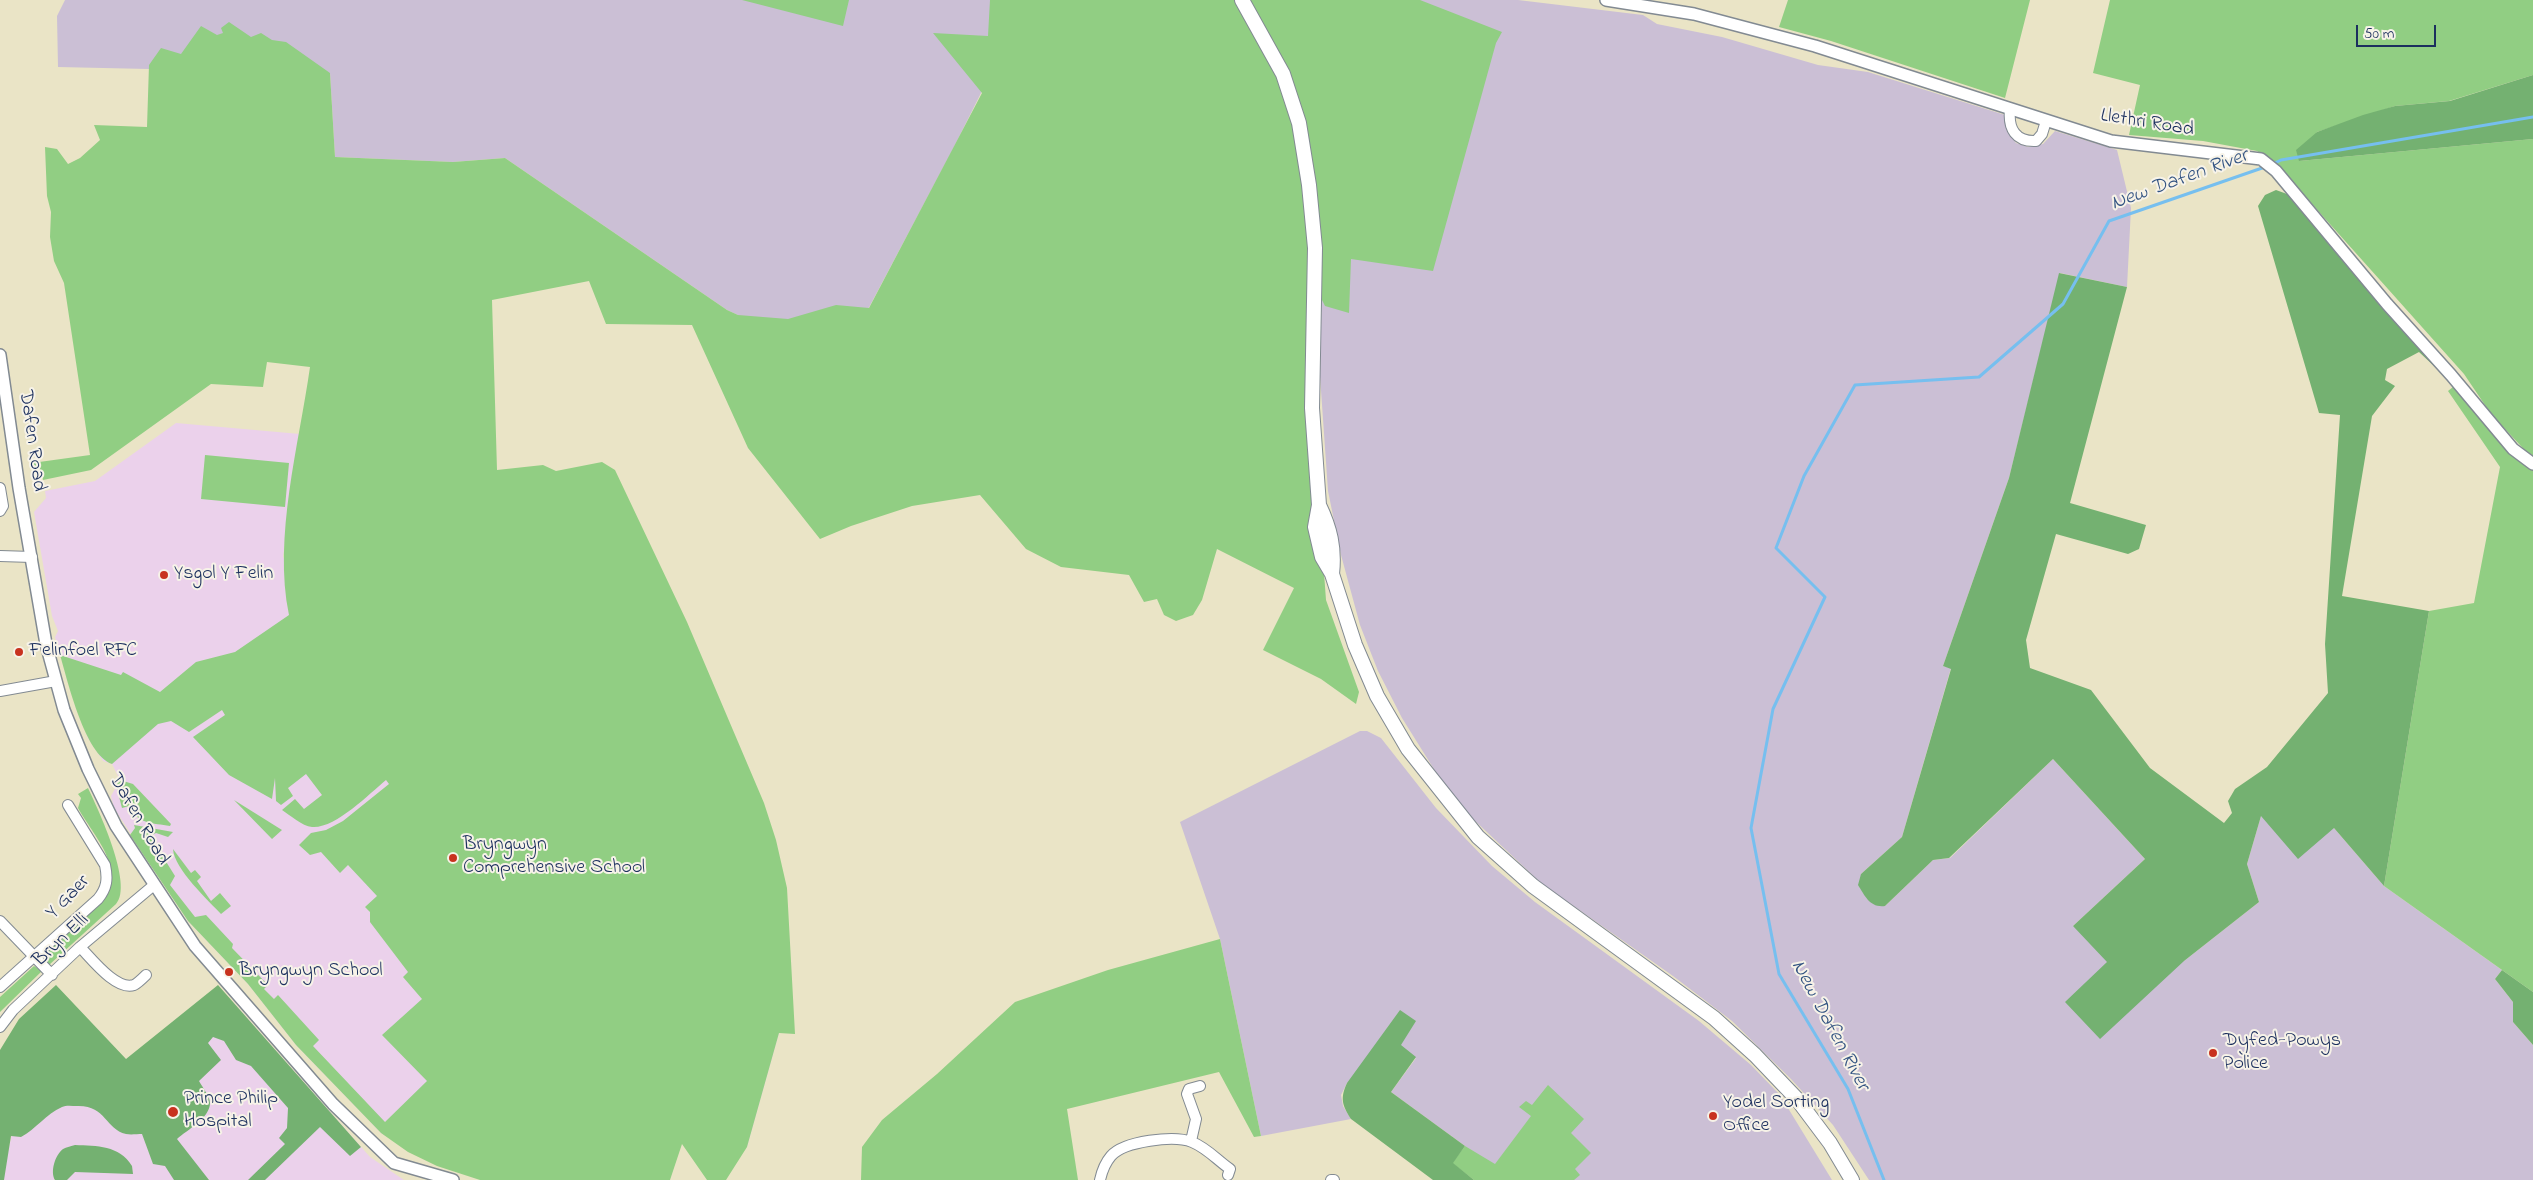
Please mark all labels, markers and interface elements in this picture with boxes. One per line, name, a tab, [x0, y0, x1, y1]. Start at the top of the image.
scale bar	[2358, 15, 2438, 47]
text: 50 m	[2364, 23, 2394, 45]
street label: Llethri Road	[2099, 105, 2195, 143]
water label: New Dafen River	[2108, 145, 2252, 217]
street label: Dafen Road	[12, 389, 50, 493]
place label: Ysgol Y Felin	[174, 563, 273, 587]
marker: Ysgol Y Felin	[158, 569, 170, 581]
place label: Felinfoel RFC	[29, 640, 137, 664]
marker: Felinfoel RFC	[13, 646, 25, 658]
street label: Dafen Road	[102, 770, 174, 870]
place label: Bryngwyn Comprehensive School	[463, 834, 645, 881]
marker: Bryngwyn Comprehensive School	[447, 852, 459, 864]
street label: Y Gaer	[42, 871, 96, 925]
street label: Bryn Elli	[29, 909, 95, 973]
water label: New Dafen River	[1784, 956, 1874, 1096]
place label: Bryngwyn School	[239, 960, 383, 984]
marker: Bryngwyn School	[223, 966, 235, 978]
place label: Dyfed-Powys Police	[2223, 1030, 2341, 1077]
marker: Dyfed-Powys Police	[2207, 1047, 2219, 1059]
place label: Prince Philip Hospital	[184, 1088, 278, 1135]
place label: Yodel Sorting Office	[1723, 1092, 1829, 1139]
marker: Prince Philip Hospital	[166, 1105, 180, 1119]
marker: Yodel Sorting Office	[1707, 1110, 1719, 1122]

